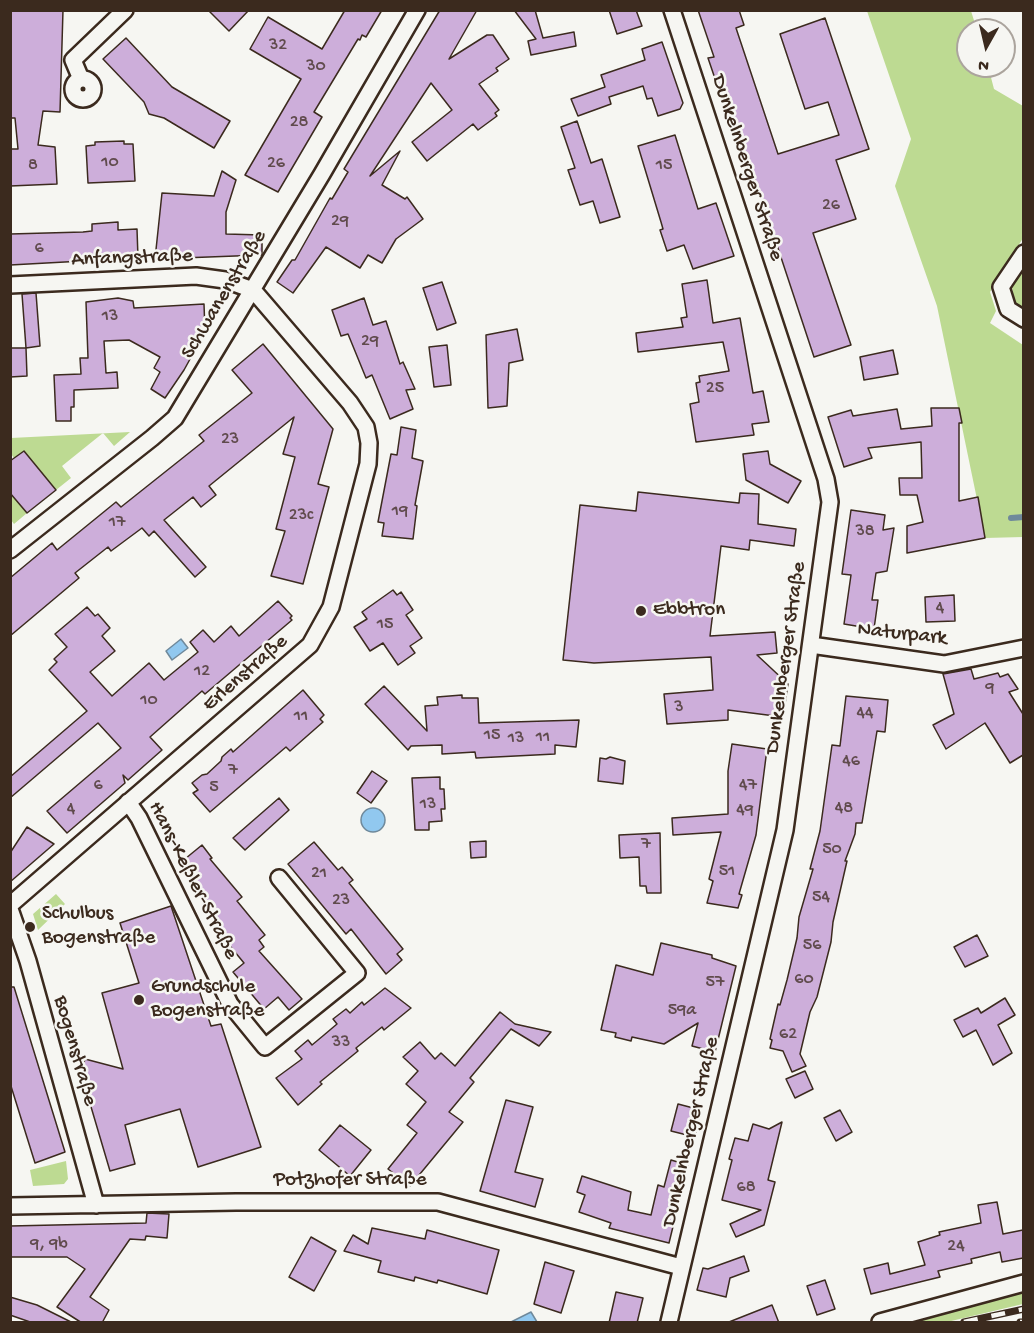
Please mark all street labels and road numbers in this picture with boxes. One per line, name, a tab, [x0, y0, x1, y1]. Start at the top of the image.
street label: Dunkelnberger Straße	[704, 72, 788, 264]
street label: Schwanenstraße	[177, 226, 273, 364]
street label: Anfangstraße	[71, 244, 193, 274]
street label: Dunkelnberger Straße	[761, 560, 813, 756]
street label: Naturpark	[856, 618, 948, 652]
street label: Erlenstraße	[198, 630, 294, 718]
street label: Hans-Keßler-Straße	[141, 798, 243, 964]
street label: Bogenstraße	[46, 993, 102, 1109]
street label: Dunkelnberger Straße	[658, 1035, 726, 1229]
street label: Potzhofer Straße	[273, 1168, 427, 1194]

